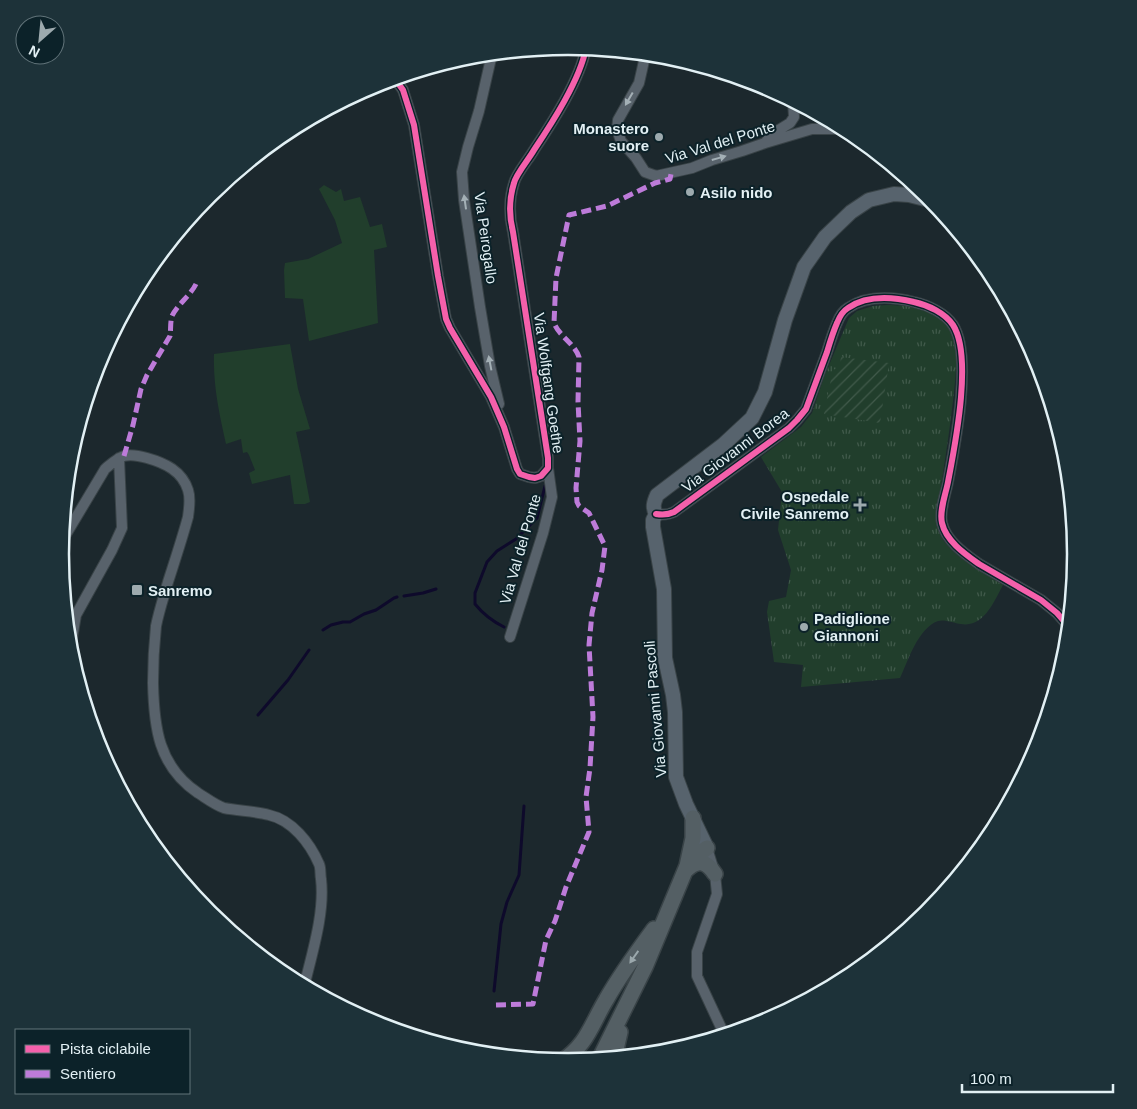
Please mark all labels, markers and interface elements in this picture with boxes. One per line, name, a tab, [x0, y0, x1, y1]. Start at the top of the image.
north arrow	[15, 15, 65, 65]
text: N	[26, 42, 42, 61]
one-way arrow	[625, 92, 634, 106]
street label: Via Val del Ponte	[663, 117, 777, 167]
place label: Monastero suore	[573, 120, 649, 154]
marker: Monastero suore	[653, 131, 665, 143]
one-way arrow	[712, 153, 727, 161]
place label: Asilo nido	[700, 184, 773, 201]
marker: Asilo nido	[684, 186, 696, 198]
street label: Via Peirogallo	[471, 191, 501, 285]
one-way arrow	[461, 194, 469, 210]
street label: Via Wolfgang Goethe	[531, 311, 567, 455]
one-way arrow	[485, 354, 493, 370]
street label: Via Giovanni Borea	[678, 404, 792, 496]
place label: Ospedale Civile Sanremo	[741, 488, 849, 522]
street label: Via Val del Ponte	[496, 492, 544, 606]
marker: Ospedale Civile Sanremo	[853, 498, 867, 512]
place label: Sanremo	[148, 582, 212, 599]
marker: Sanremo	[130, 583, 144, 597]
place label: Padiglione Giannoni	[814, 610, 890, 644]
marker: Padiglione Giannoni	[798, 621, 810, 633]
street label: Via Giovanni Pascoli	[641, 640, 669, 778]
one-way arrow	[629, 951, 639, 964]
legend	[15, 1029, 190, 1094]
text: Pista ciclabile	[60, 1040, 151, 1057]
scale bar	[962, 1062, 1113, 1094]
text: Sentiero	[60, 1065, 116, 1082]
text: 100 m	[970, 1070, 1012, 1087]

